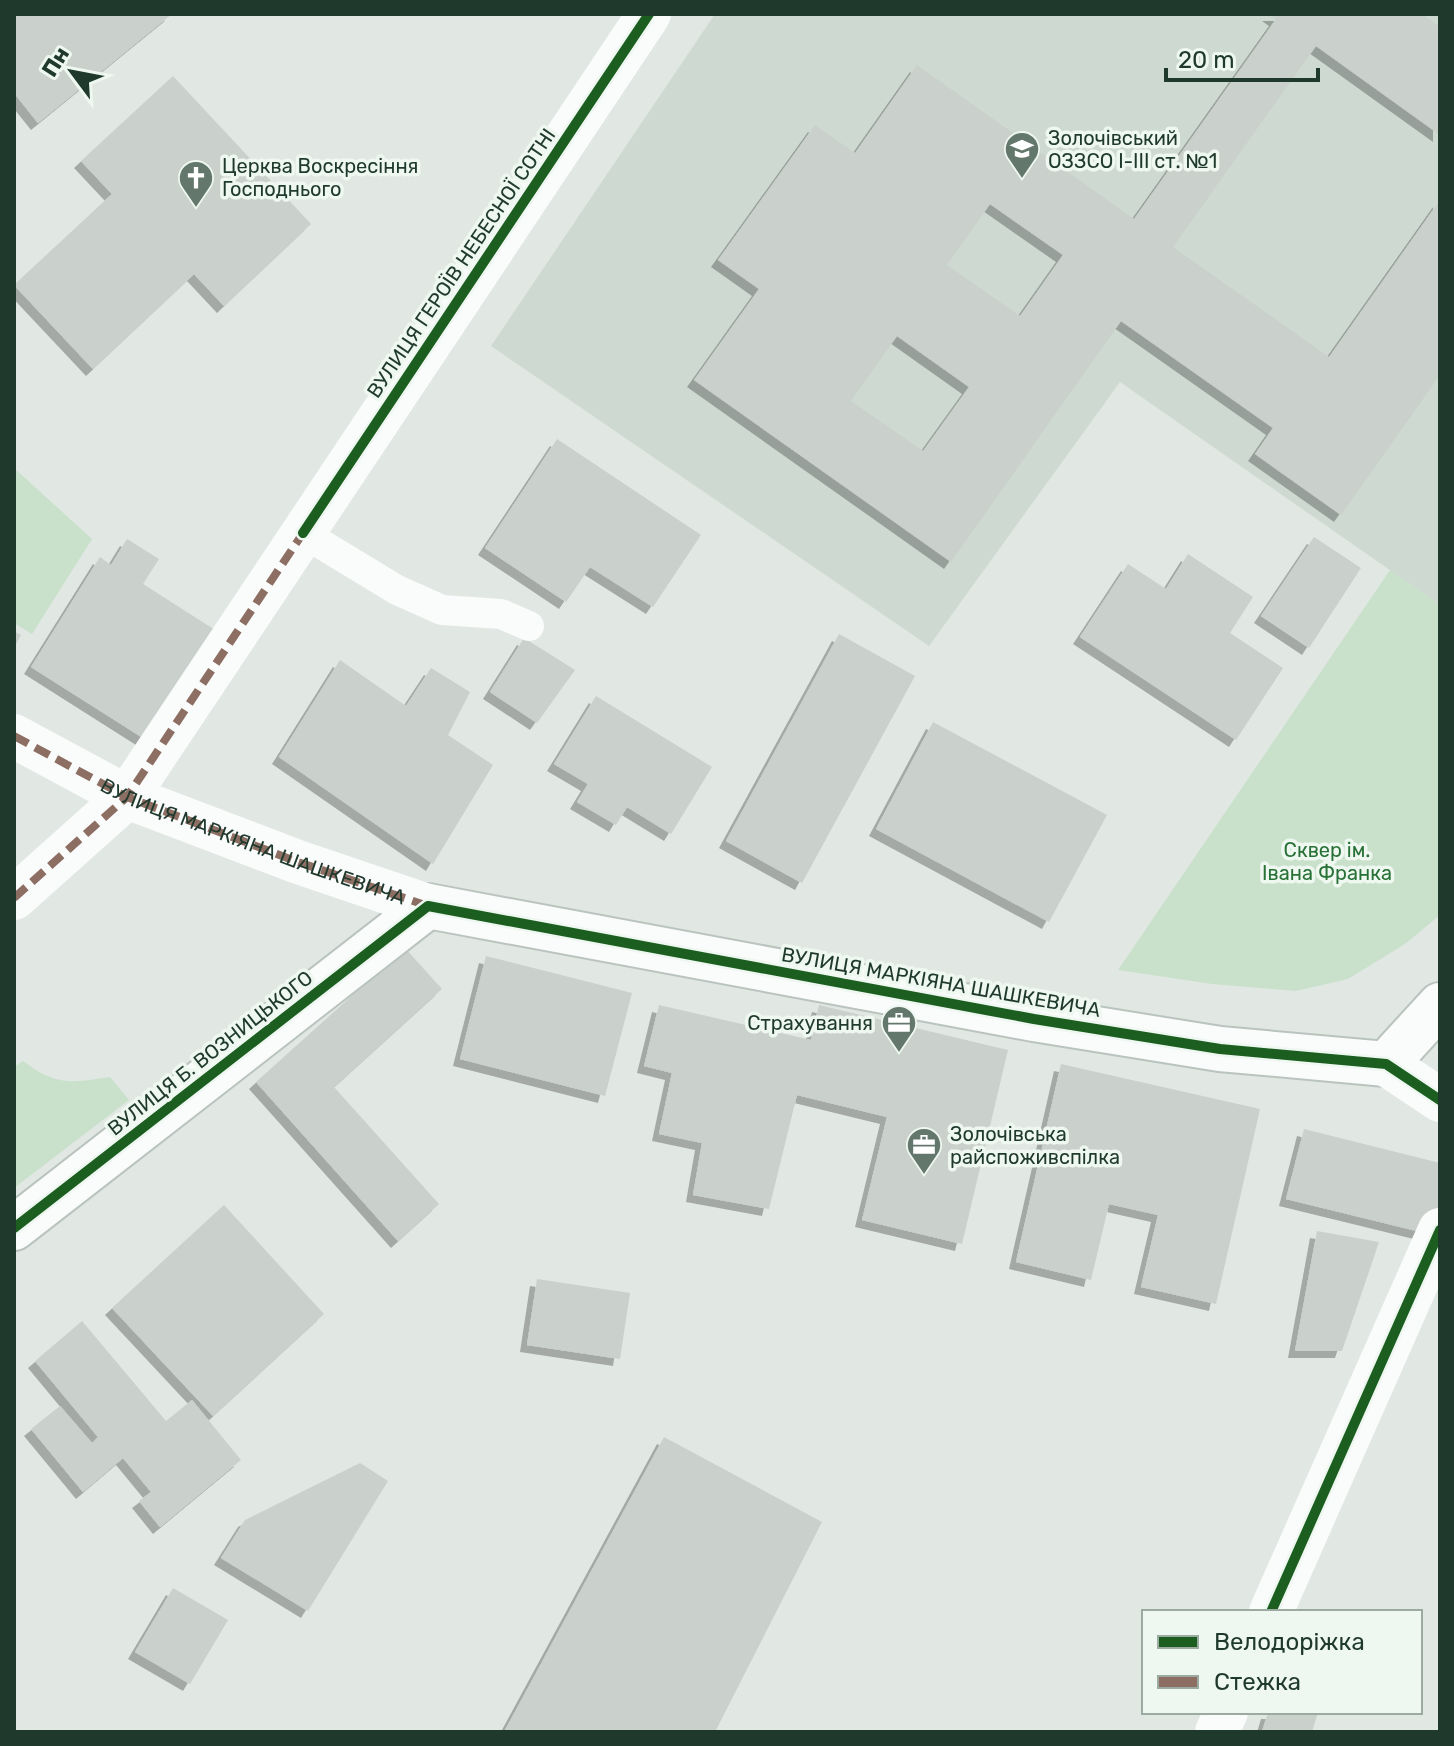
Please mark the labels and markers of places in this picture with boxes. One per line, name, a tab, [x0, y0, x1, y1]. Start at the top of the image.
place label: Золочівський ОЗЗСО І-ІІІ ст. №1	[1048, 126, 1217, 173]
school or university icon: Золочівський ОЗЗСО І-ІІІ ст. №1	[1003, 130, 1041, 180]
place label: Церква Воскресіння Господнього	[222, 154, 418, 201]
church icon: Церква Воскресіння Господнього	[177, 159, 215, 209]
office icon: Страхування	[880, 1004, 918, 1054]
place label: Страхування	[747, 1011, 873, 1035]
place label: Золочівська райспоживспілка	[950, 1122, 1120, 1169]
office icon: Золочівська райспоживспілка	[905, 1126, 943, 1176]

